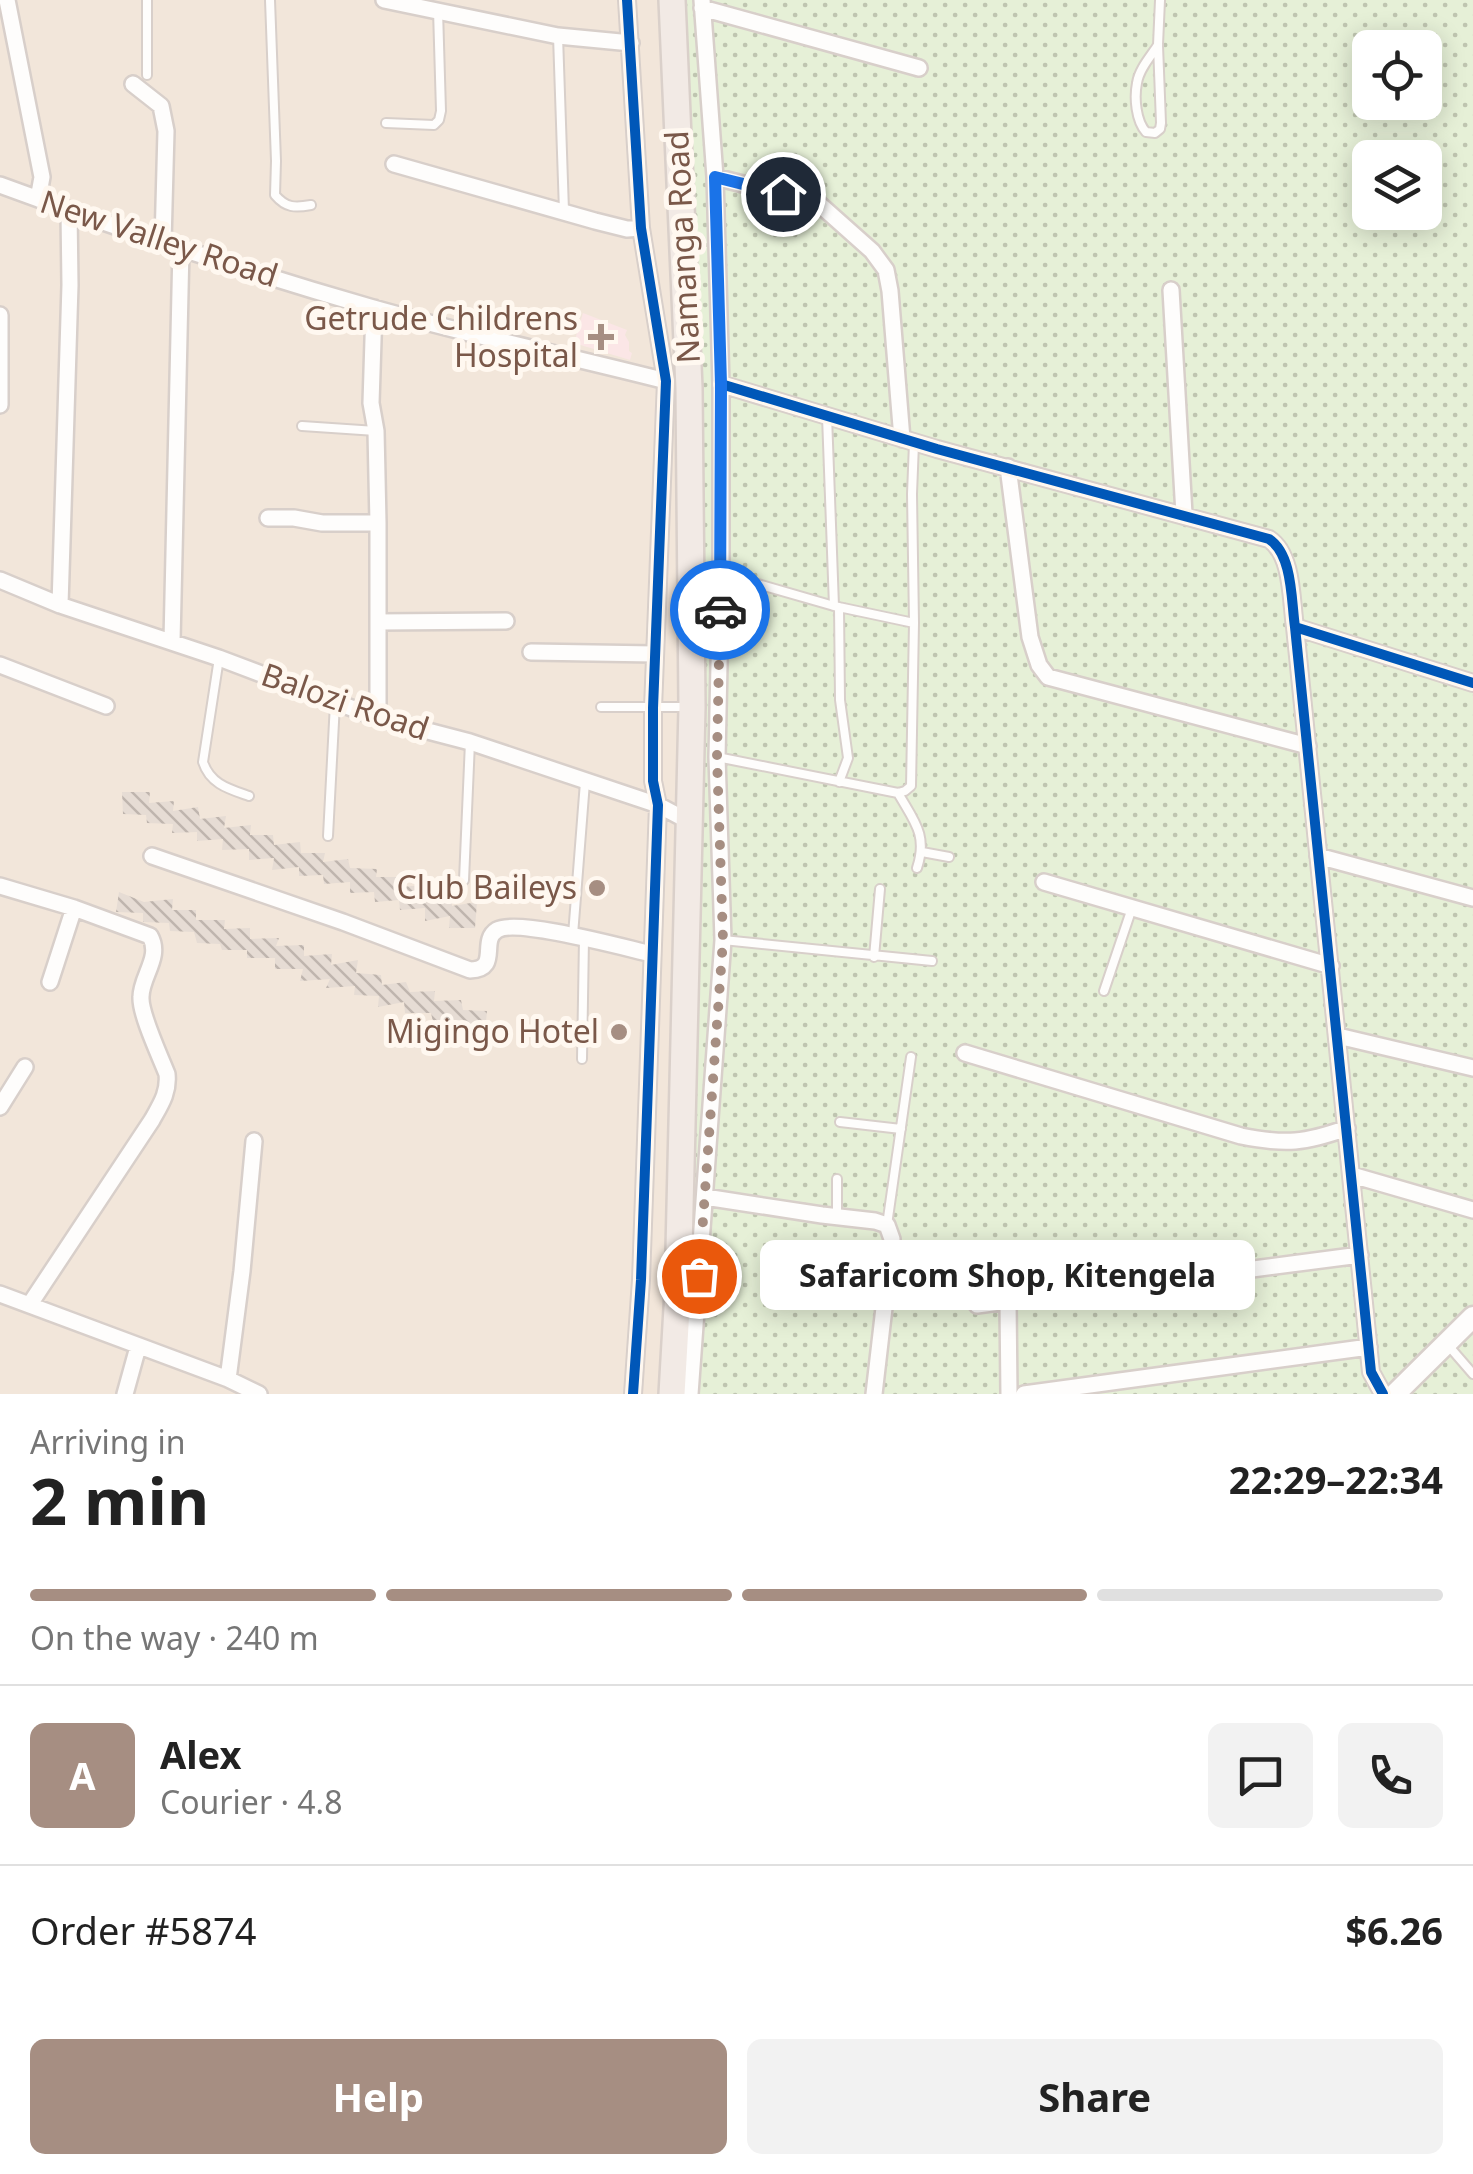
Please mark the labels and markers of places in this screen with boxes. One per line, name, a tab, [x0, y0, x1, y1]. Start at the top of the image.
pin	[741, 152, 826, 237]
place label: Getrude Childrens Hospital	[304, 296, 578, 376]
marker: Getrude Childrens Hospital	[588, 324, 614, 350]
place label: Club Baileys	[396, 865, 577, 908]
marker: Club Baileys	[586, 877, 608, 899]
place label: Migingo Hotel	[386, 1009, 599, 1052]
marker: Migingo Hotel	[608, 1021, 630, 1043]
pin	[657, 1234, 742, 1319]
callout: Safaricom Shop, Kitengela	[759, 1241, 1254, 1311]

